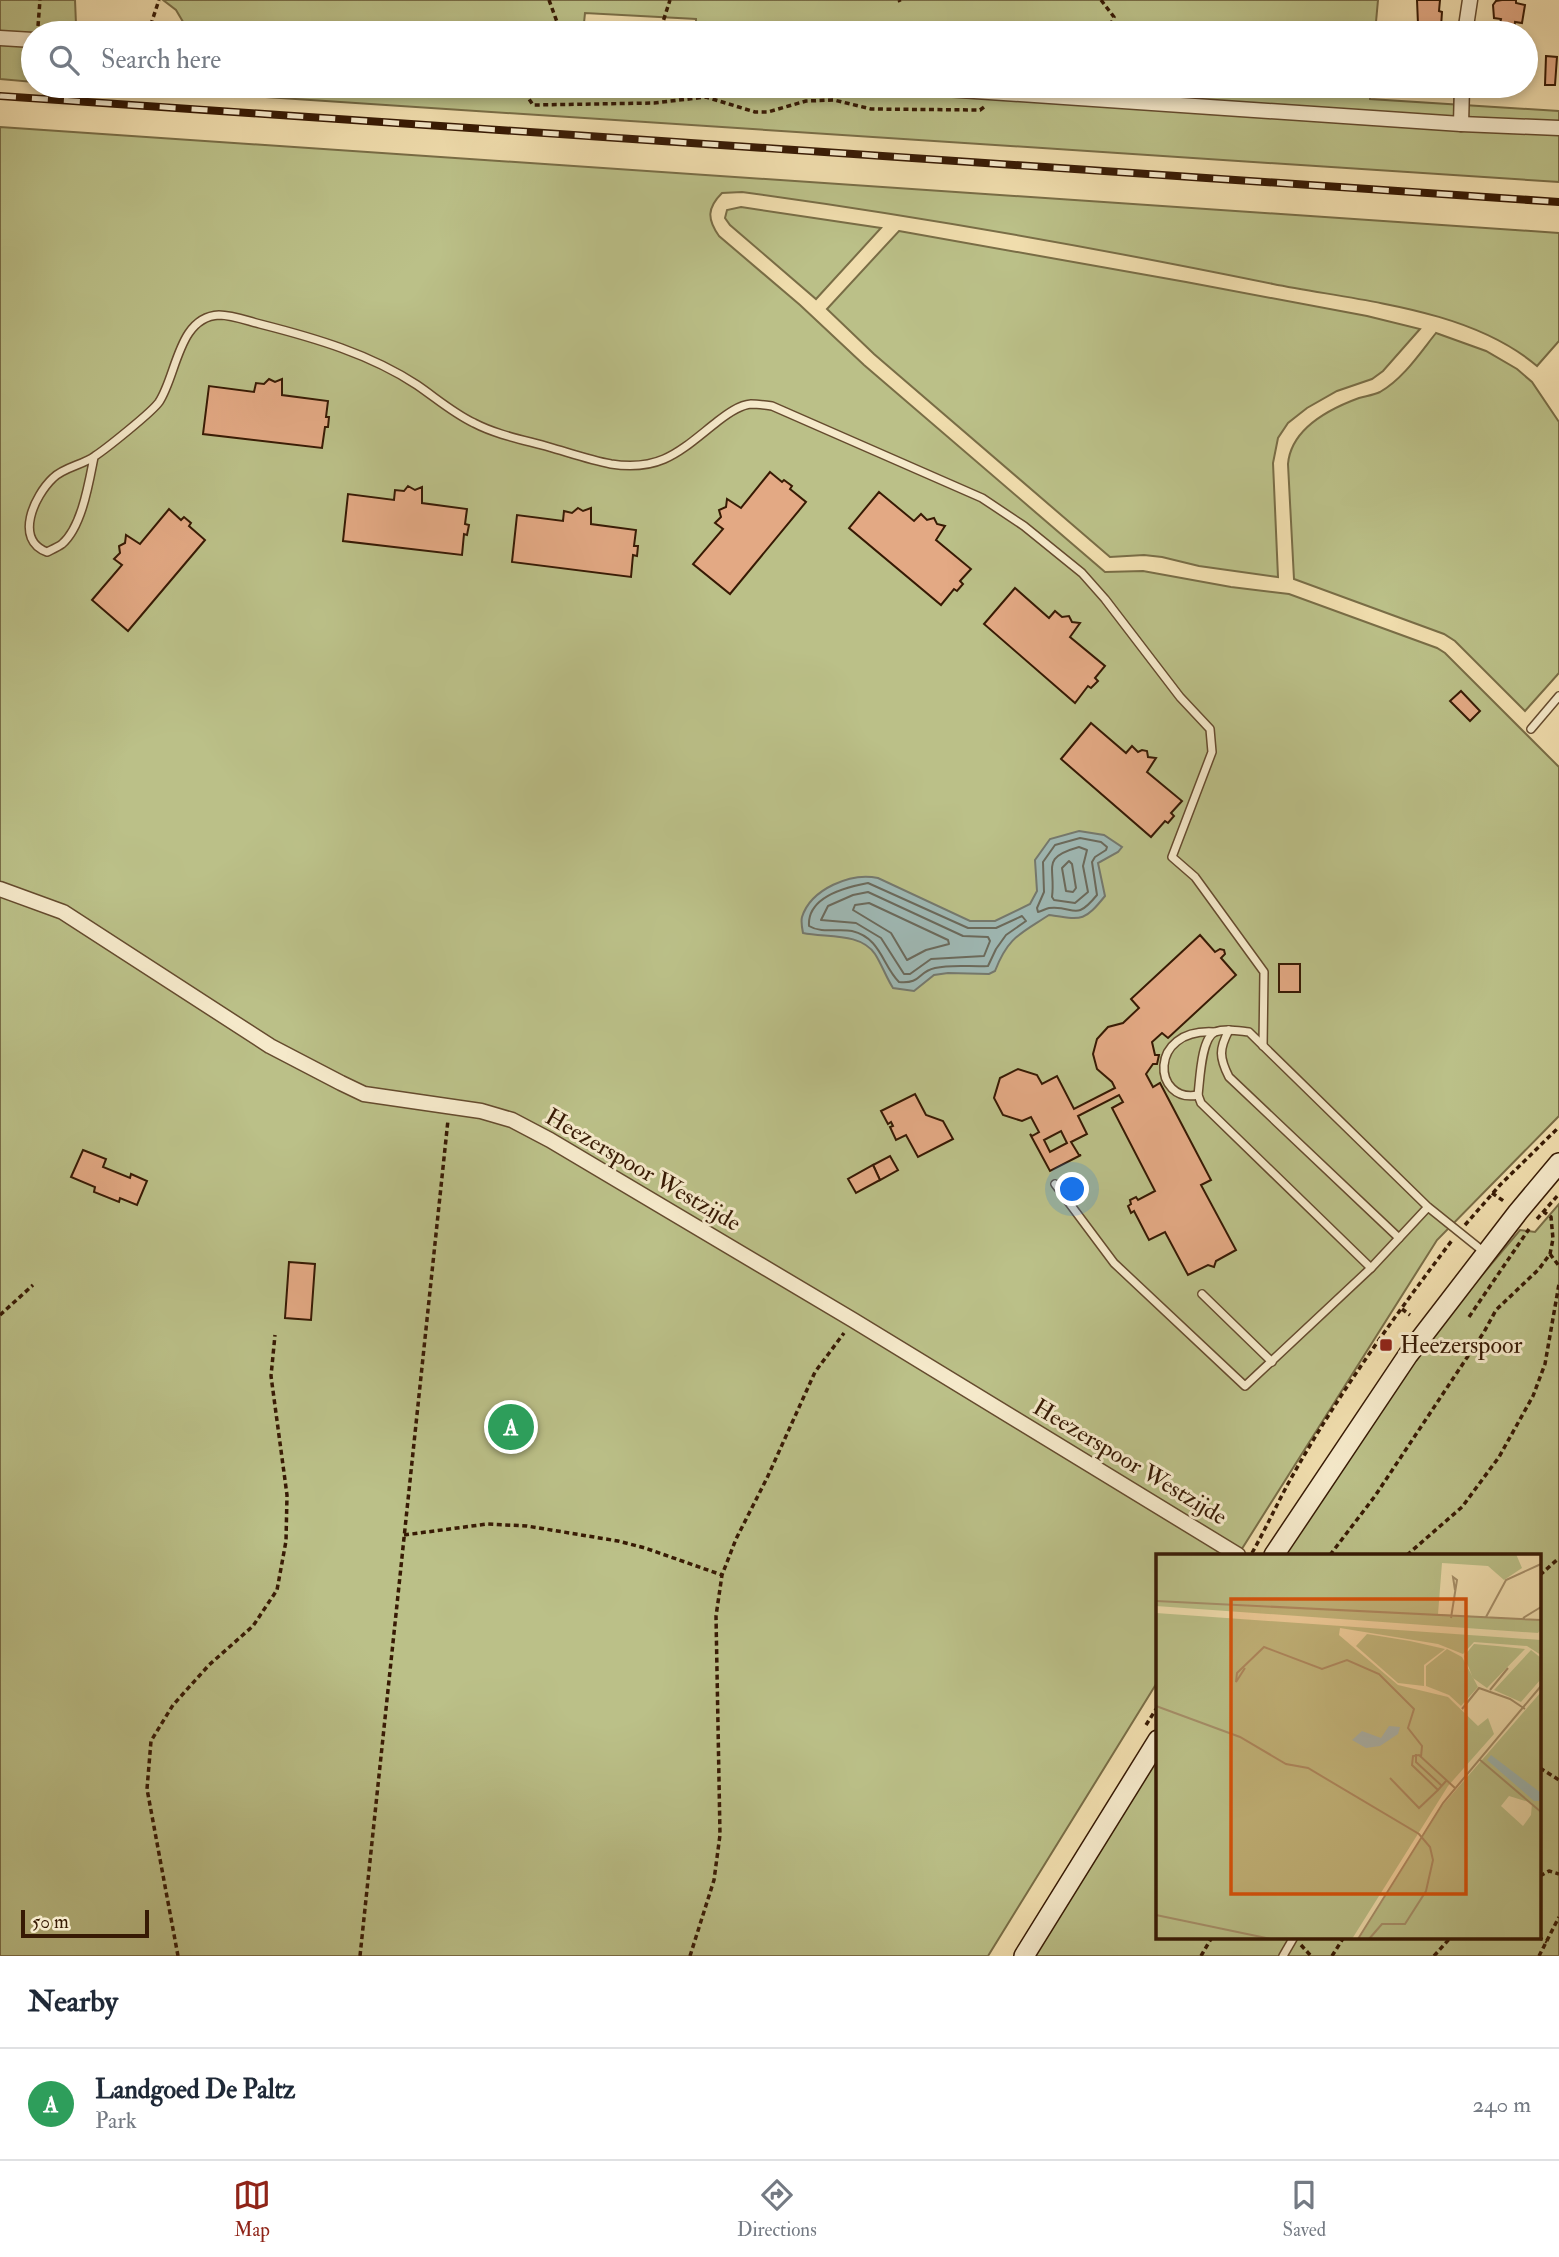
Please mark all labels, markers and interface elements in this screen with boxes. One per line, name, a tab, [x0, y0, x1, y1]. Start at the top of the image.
search box	[21, 21, 1538, 98]
icon: search	[45, 41, 83, 79]
text: Search here	[101, 44, 221, 76]
street label: Heezerspoor Westzijde	[539, 1101, 747, 1239]
your location	[1055, 1172, 1089, 1206]
place label: Heezerspoor	[1400, 1330, 1523, 1361]
marker: Heezerspoor	[1378, 1337, 1394, 1353]
street label: Heezerspoor Westzijde	[1027, 1392, 1233, 1532]
pin: A	[488, 1401, 534, 1453]
inset map	[1156, 1554, 1542, 1938]
scale bar	[21, 1907, 149, 1939]
text: 50 m	[32, 1910, 69, 1934]
text: Nearby	[28, 1983, 118, 2020]
text: Landgoed De Paltz	[95, 2074, 295, 2106]
text: A	[44, 2090, 58, 2119]
text: 240 m	[1472, 2090, 1531, 2119]
text: Park	[95, 2106, 137, 2135]
tab: Map	[233, 2176, 271, 2242]
tab: Directions	[737, 2176, 817, 2242]
tab: Saved	[1283, 2176, 1326, 2242]

